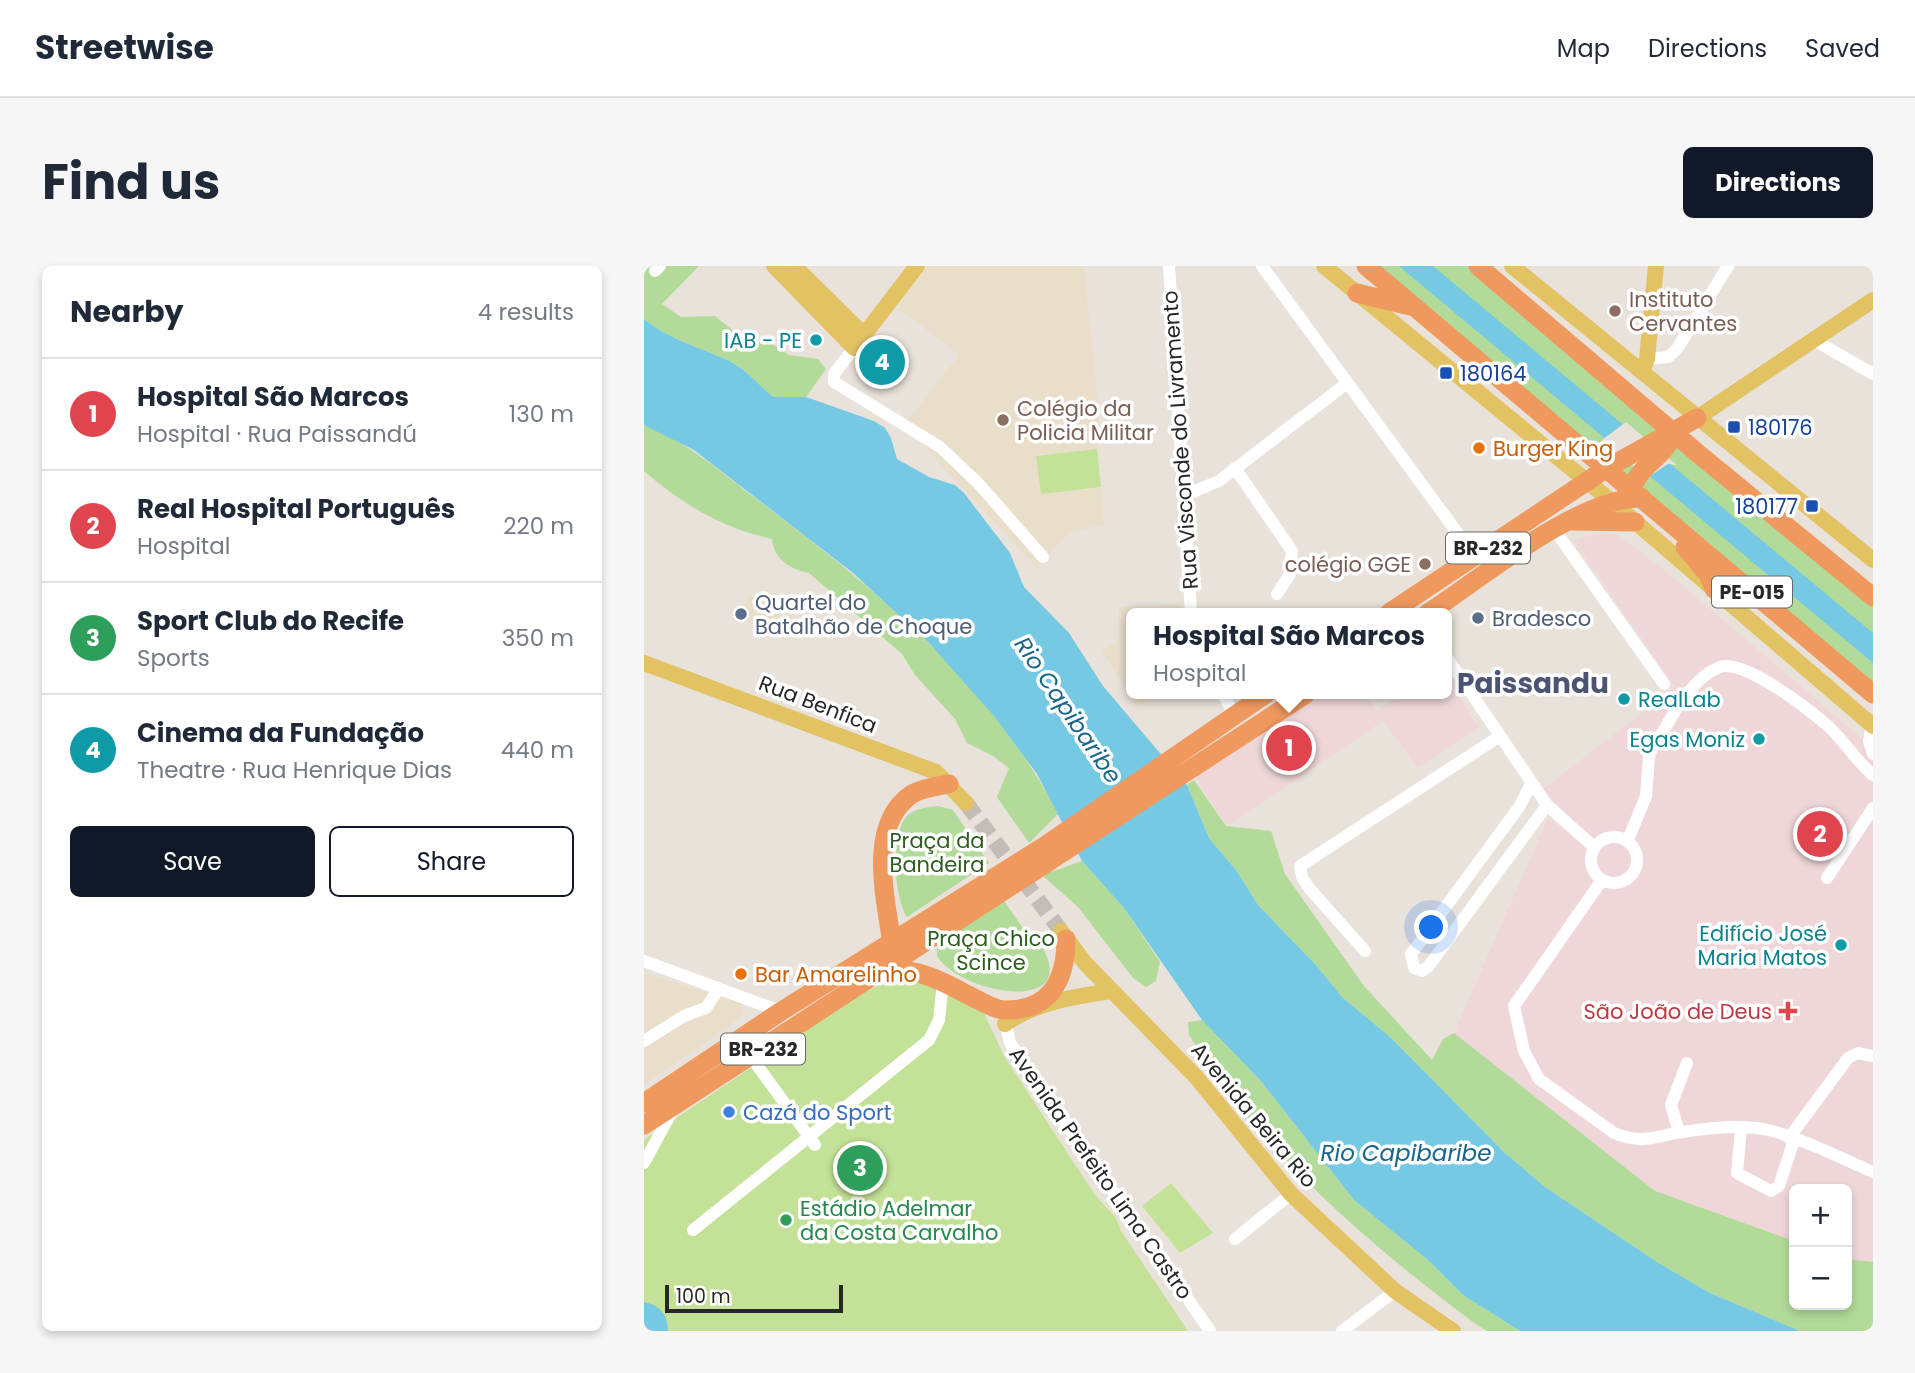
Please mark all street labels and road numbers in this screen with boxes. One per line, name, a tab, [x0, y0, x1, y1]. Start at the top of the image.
street label: Rua Visconde do Livramento	[1155, 290, 1205, 590]
road number: BR-232	[1446, 532, 1530, 564]
road number: PE-015	[1712, 576, 1792, 608]
street label: Rua Benfica	[755, 668, 881, 740]
road number: BR-232	[721, 1034, 805, 1064]
street label: Avenida Beira Rio	[1185, 1036, 1323, 1194]
street label: Avenida Prefeito Lima Castro	[1002, 1041, 1200, 1305]

